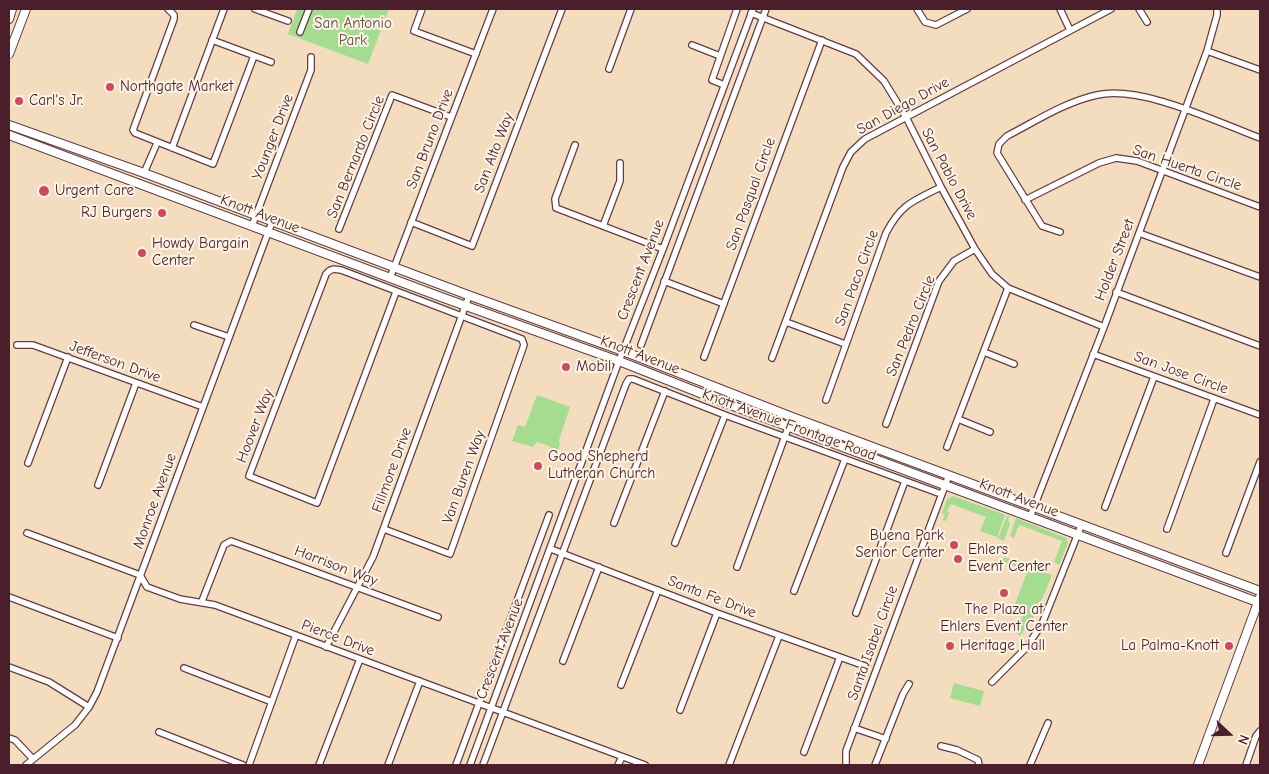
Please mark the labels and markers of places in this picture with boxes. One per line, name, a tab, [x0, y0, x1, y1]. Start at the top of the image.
place label: Northgate Market	[120, 78, 233, 96]
marker: Northgate Market	[104, 81, 116, 93]
place label: Carl's Jr.	[29, 92, 83, 110]
marker: Carl's Jr.	[13, 95, 25, 107]
place label: Urgent Care	[55, 182, 134, 200]
marker: Urgent Care	[37, 184, 51, 198]
place label: RJ Burgers	[81, 204, 152, 222]
marker: RJ Burgers	[156, 207, 168, 219]
place label: Howdy Bargain Center	[152, 235, 249, 270]
marker: Howdy Bargain Center	[136, 247, 148, 259]
place label: Mobil	[576, 358, 611, 376]
marker: Mobil	[560, 361, 572, 373]
place label: Good Shepherd Lutheran Church	[548, 448, 655, 483]
marker: Good Shepherd Lutheran Church	[532, 460, 544, 472]
place label: Buena Park Senior Center	[855, 527, 944, 562]
marker: Buena Park Senior Center	[948, 539, 960, 551]
place label: Ehlers Event Center	[968, 541, 1050, 576]
marker: Ehlers Event Center	[952, 553, 964, 565]
marker: The Plaza at Ehlers Event Center	[998, 587, 1010, 599]
place label: The Plaza at Ehlers Event Center	[940, 601, 1068, 636]
place label: Heritage Hall	[960, 637, 1045, 655]
place label: La Palma-Knott	[1121, 637, 1219, 655]
marker: Heritage Hall	[944, 640, 956, 652]
marker: La Palma-Knott	[1223, 640, 1235, 652]

